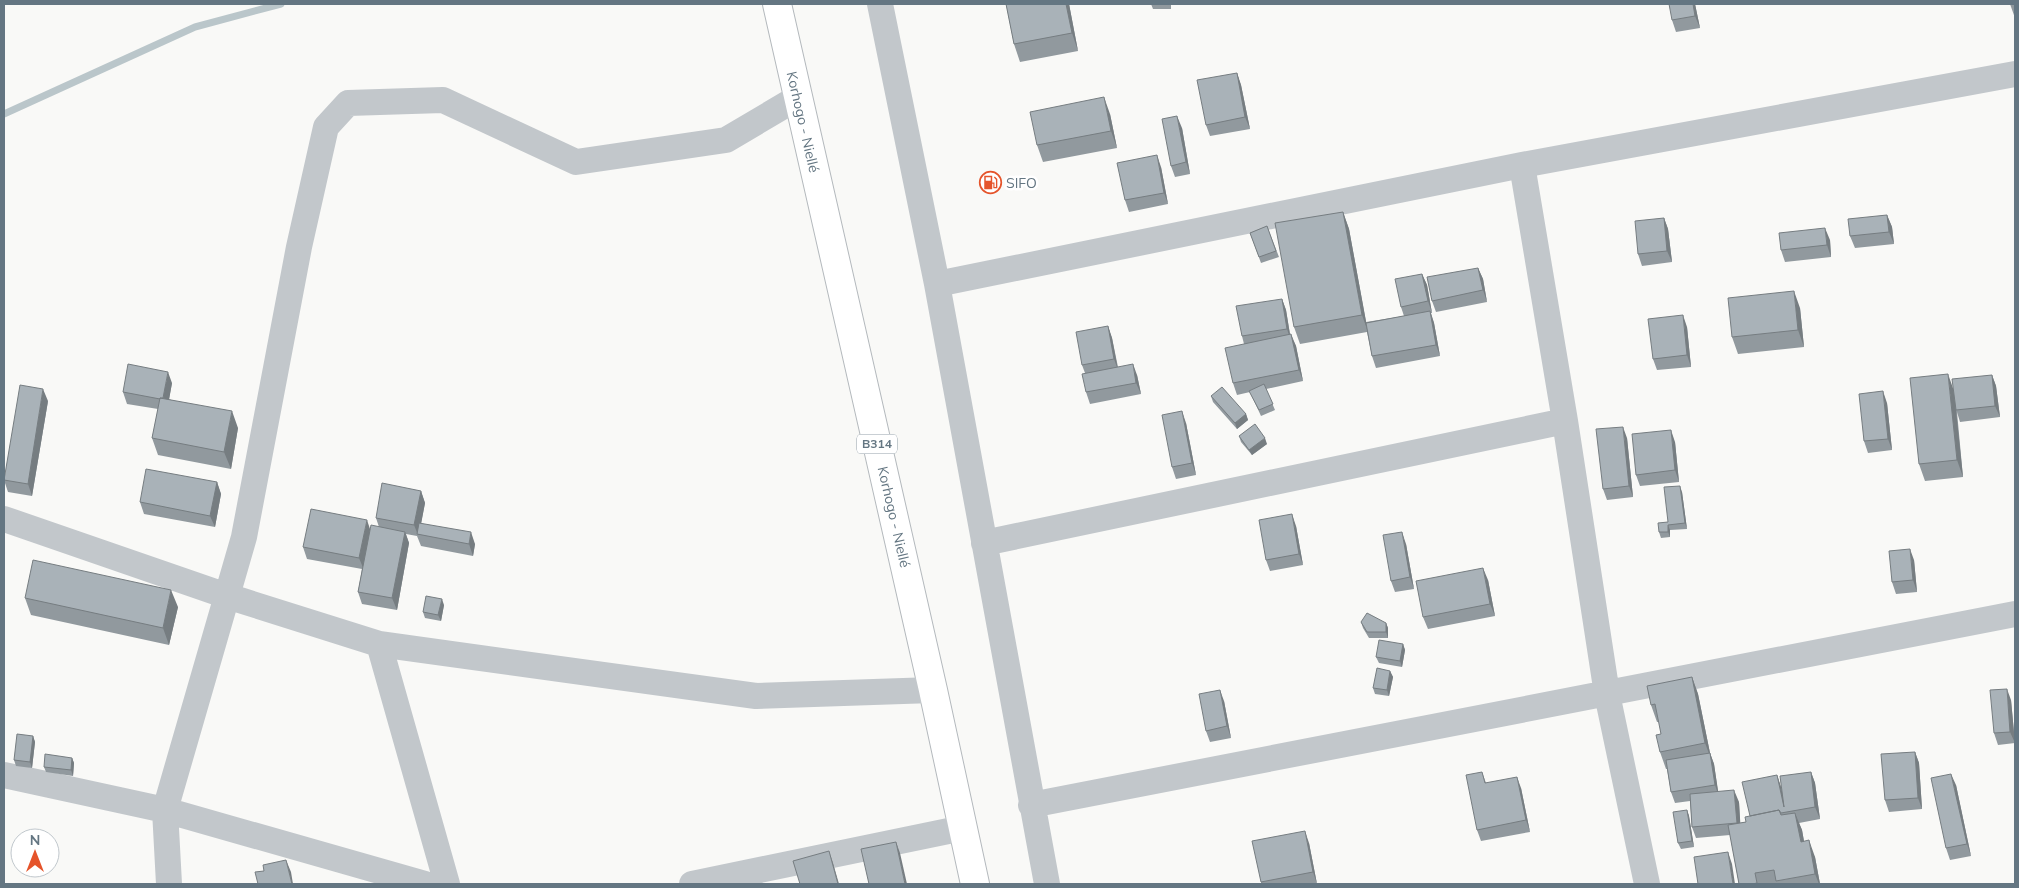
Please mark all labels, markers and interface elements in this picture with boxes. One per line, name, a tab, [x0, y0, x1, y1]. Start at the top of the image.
street label: Korhogo - Niellé	[783, 70, 823, 174]
fuel station icon: SIFO	[978, 171, 1002, 195]
place label: SIFO	[1006, 174, 1037, 192]
road number: B314	[857, 434, 897, 454]
street label: Korhogo - Niellé	[874, 465, 914, 569]
north arrow	[10, 828, 60, 878]
text: N	[30, 831, 40, 849]

